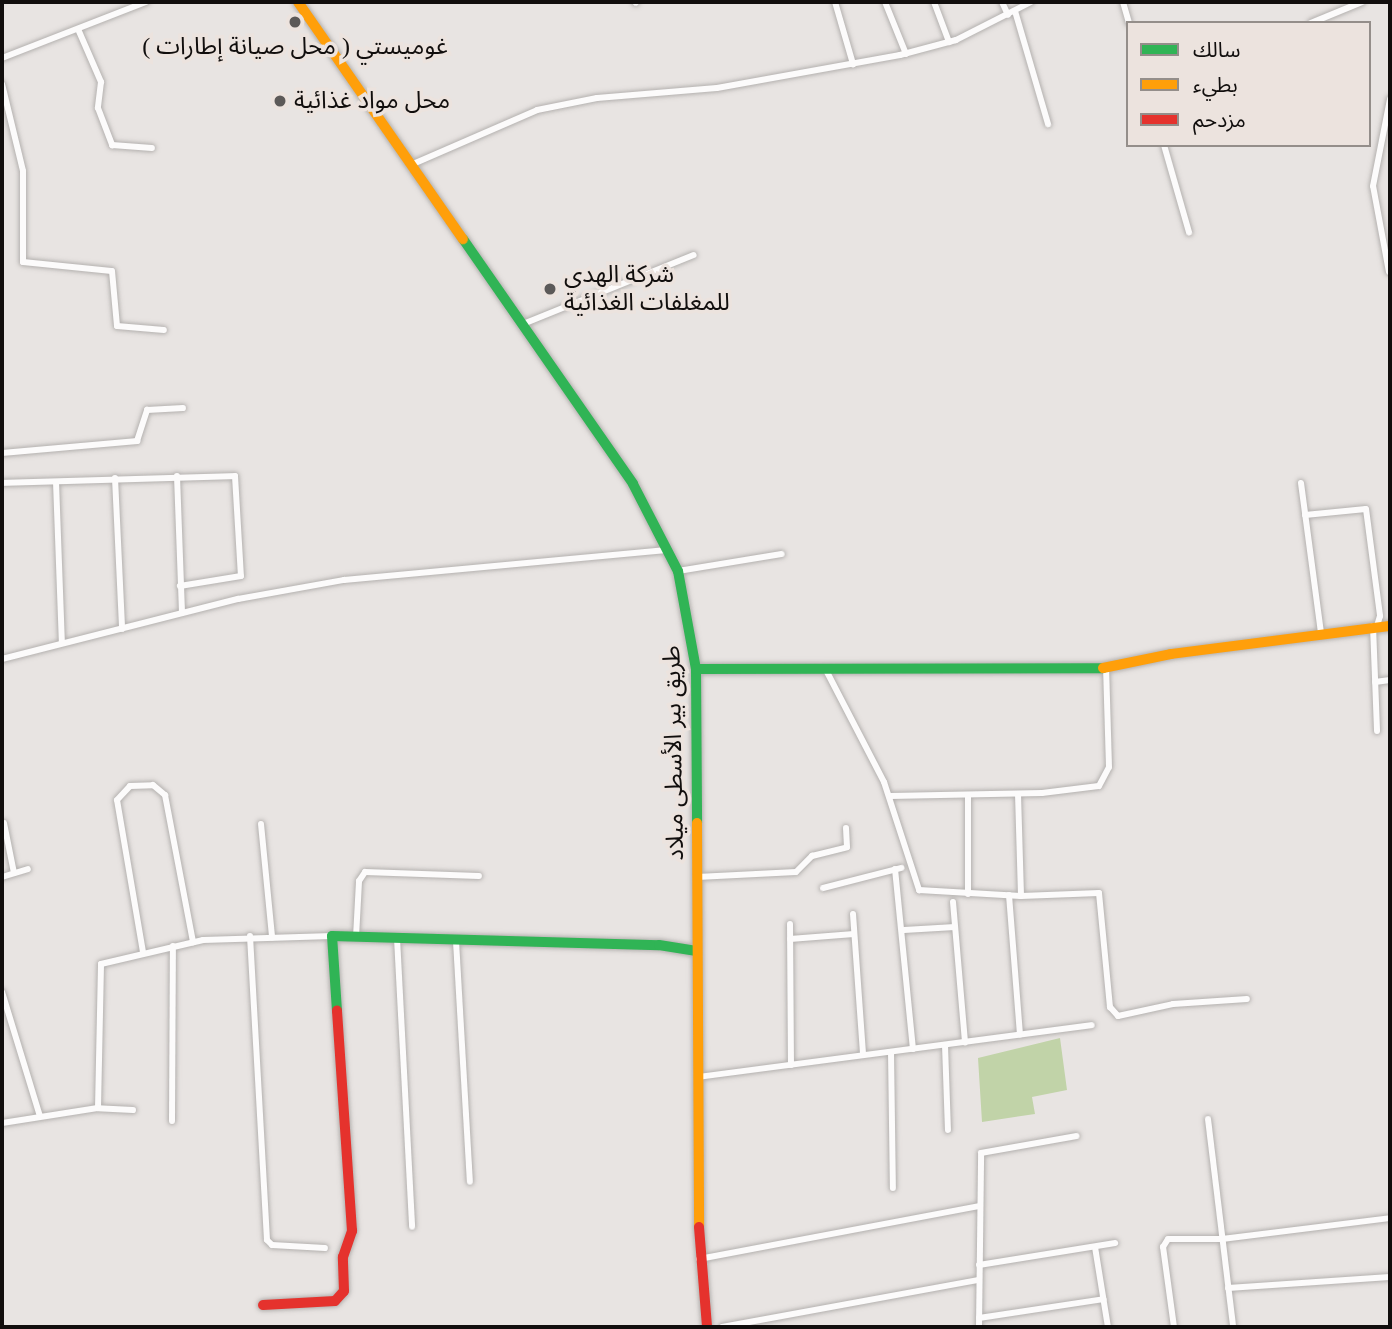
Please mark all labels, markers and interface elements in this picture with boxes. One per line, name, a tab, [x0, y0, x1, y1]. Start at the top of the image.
marker: غوميستي ( محل صيانة إطارات )	[287, 14, 303, 30]
legend	[1126, 21, 1371, 147]
place label: غوميستي ( محل صيانة إطارات )	[142, 33, 448, 61]
text: سالك	[1193, 38, 1240, 62]
text: بطيء	[1193, 73, 1238, 97]
place label: محل مواد غذائية	[294, 87, 450, 115]
marker: محل مواد غذائية	[272, 93, 288, 109]
text: مزدحم	[1193, 108, 1246, 132]
place label: شركة الهدي للمغلفات الغذائية	[564, 261, 730, 317]
marker: شركة الهدي للمغلفات الغذائية	[542, 281, 558, 297]
street label: طريق بير الأسطى ميلاد	[658, 645, 690, 861]

